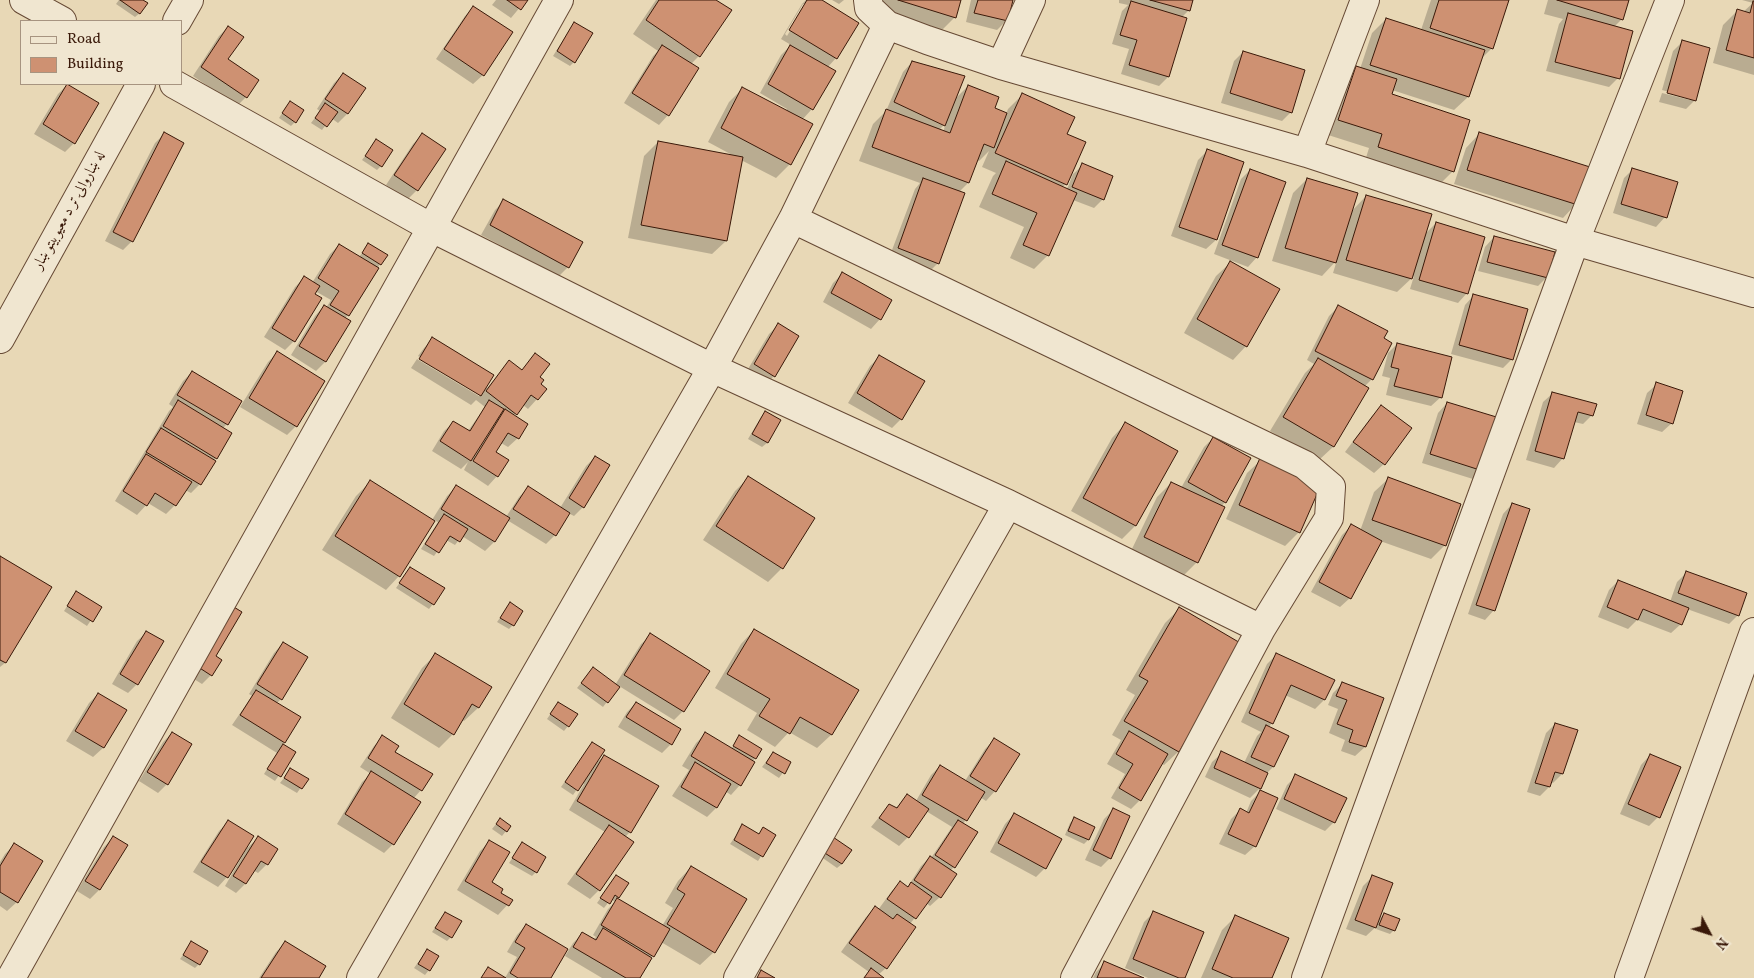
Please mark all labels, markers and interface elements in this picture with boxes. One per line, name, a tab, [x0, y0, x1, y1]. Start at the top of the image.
legend	[20, 20, 182, 85]
text: Road	[67, 29, 101, 50]
text: Building	[67, 54, 123, 75]
street label: له ښاروالۍ تر د معیوبیتو ښار	[30, 149, 110, 273]
north arrow	[1684, 908, 1734, 958]
text: N	[1710, 933, 1731, 953]

